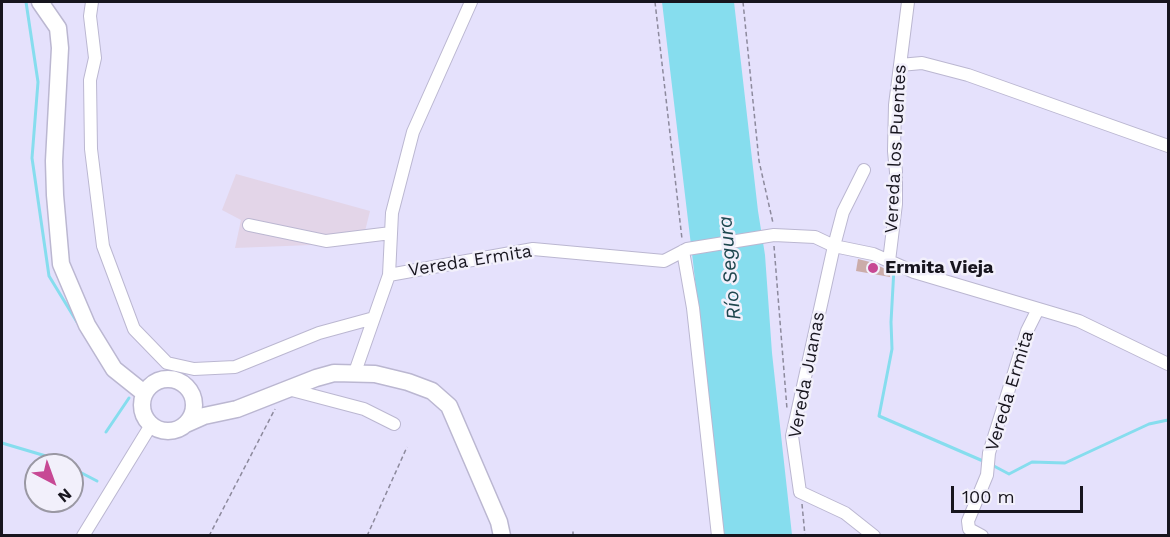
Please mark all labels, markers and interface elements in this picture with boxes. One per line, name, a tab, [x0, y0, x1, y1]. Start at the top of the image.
street label: Vereda los Puentes	[881, 64, 911, 234]
water label: Río Segura	[713, 215, 747, 321]
street label: Vereda Ermita	[407, 241, 533, 281]
place label: Ermita Vieja	[885, 257, 993, 279]
marker: Ermita Vieja	[866, 261, 880, 275]
street label: Vereda Juanas	[784, 310, 830, 440]
street label: Vereda Ermita	[981, 328, 1039, 454]
north arrow	[24, 453, 84, 513]
scale bar	[954, 474, 1086, 512]
text: N	[54, 484, 76, 507]
text: 100 m	[962, 486, 1015, 507]

